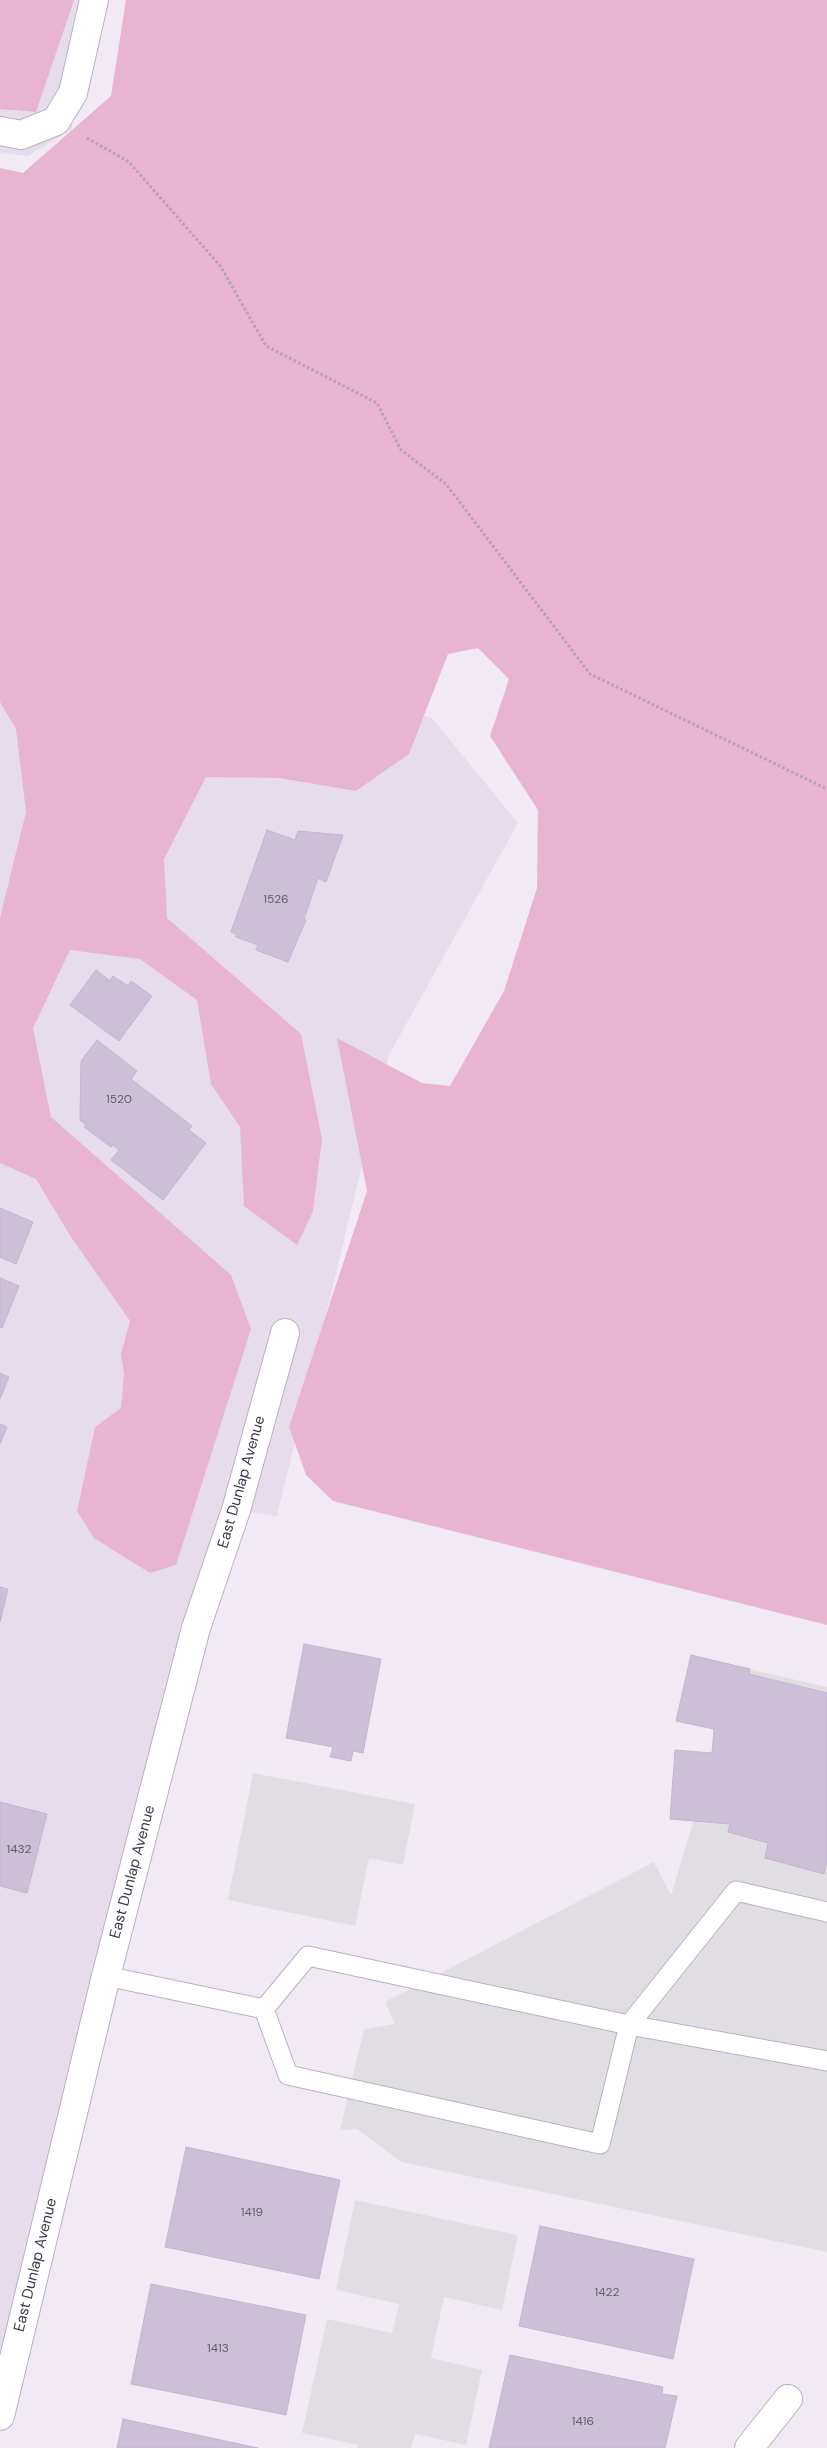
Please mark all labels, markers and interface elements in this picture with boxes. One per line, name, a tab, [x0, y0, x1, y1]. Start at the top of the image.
house number: 1526	[263, 893, 289, 907]
house number: 1520	[106, 1093, 132, 1107]
street label: East Dunlap Avenue	[214, 1414, 270, 1550]
street label: East Dunlap Avenue	[107, 1803, 159, 1941]
house number: 1432	[6, 1843, 32, 1857]
street label: East Dunlap Avenue	[11, 2196, 61, 2334]
house number: 1419	[241, 2206, 263, 2220]
house number: 1422	[595, 2286, 619, 2300]
house number: 1413	[207, 2342, 229, 2356]
house number: 1416	[572, 2415, 594, 2429]

